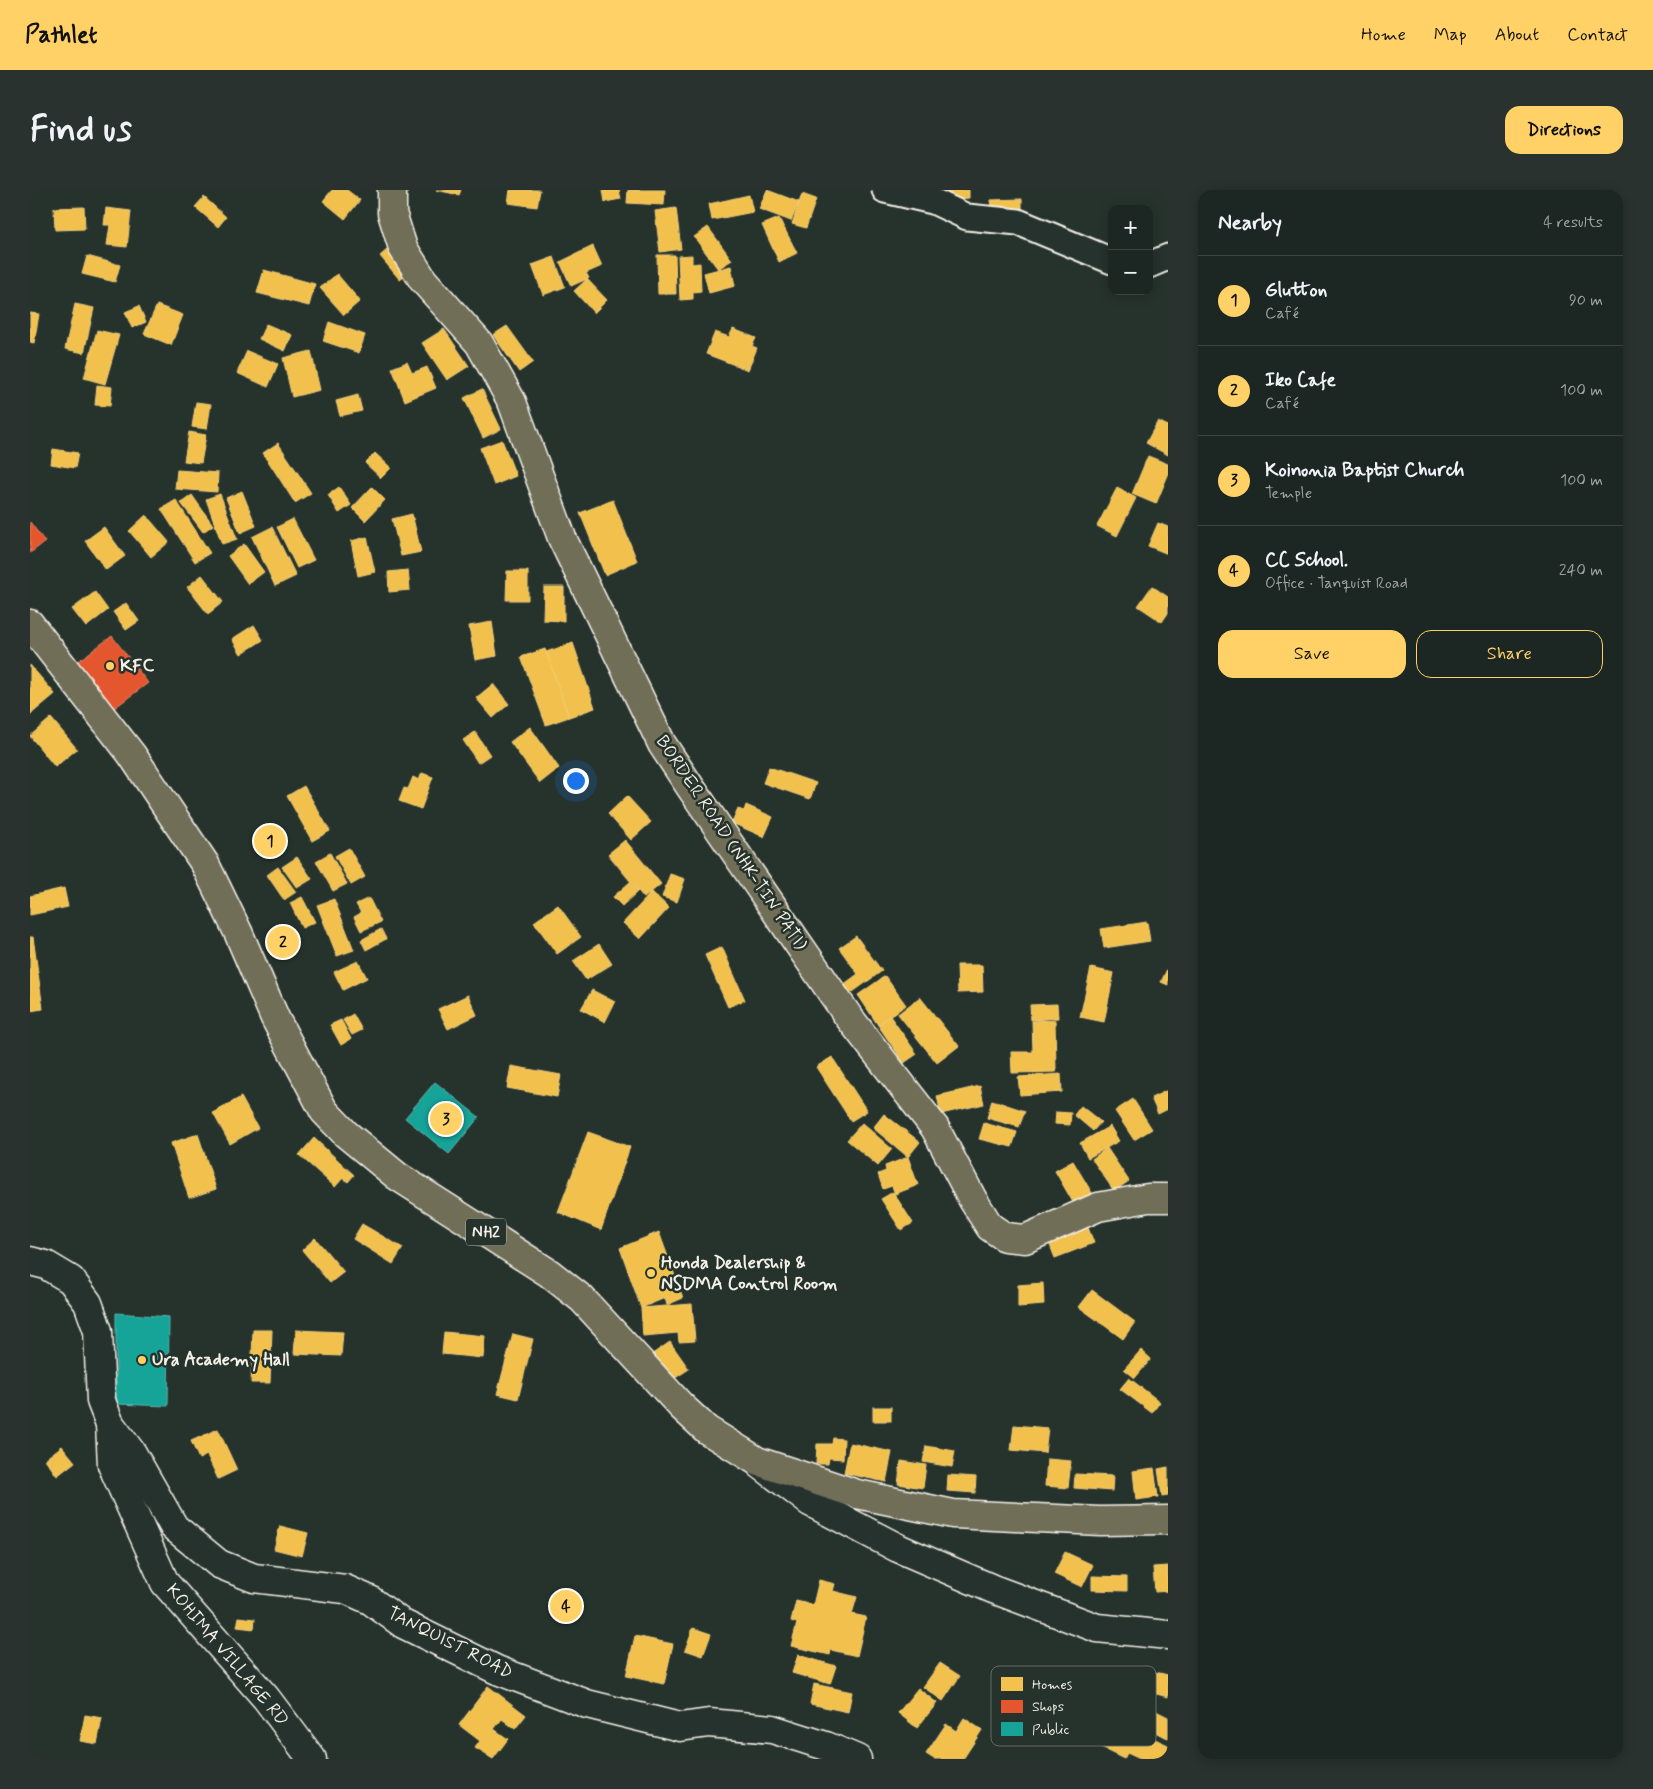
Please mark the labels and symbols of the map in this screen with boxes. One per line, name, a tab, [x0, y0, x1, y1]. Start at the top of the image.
place label: KFC	[120, 654, 154, 678]
marker: KFC	[104, 660, 116, 672]
street label: BORDER ROAD (NHK-TIN PATI)	[650, 731, 812, 956]
your location	[563, 768, 589, 794]
pin: 1	[254, 822, 286, 860]
pin: 2	[267, 923, 299, 961]
pin: 3	[430, 1100, 462, 1138]
road number: NH2	[466, 1218, 506, 1246]
place label: Honda Dealership & NSDMA Control Room	[661, 1251, 838, 1296]
marker: Honda Dealership & NSDMA Control Room	[645, 1267, 657, 1279]
place label: Ura Academy Hall	[152, 1348, 290, 1372]
marker: Ura Academy Hall	[136, 1354, 148, 1366]
street label: KOHIMA VILLAGE RD	[160, 1579, 294, 1731]
pin: 4	[550, 1587, 582, 1625]
street label: TANQUIST ROAD	[383, 1601, 517, 1685]
legend	[991, 1666, 1156, 1746]
text: Homes	[1032, 1676, 1073, 1694]
text: Shops	[1032, 1698, 1064, 1716]
text: Public	[1032, 1721, 1069, 1739]

